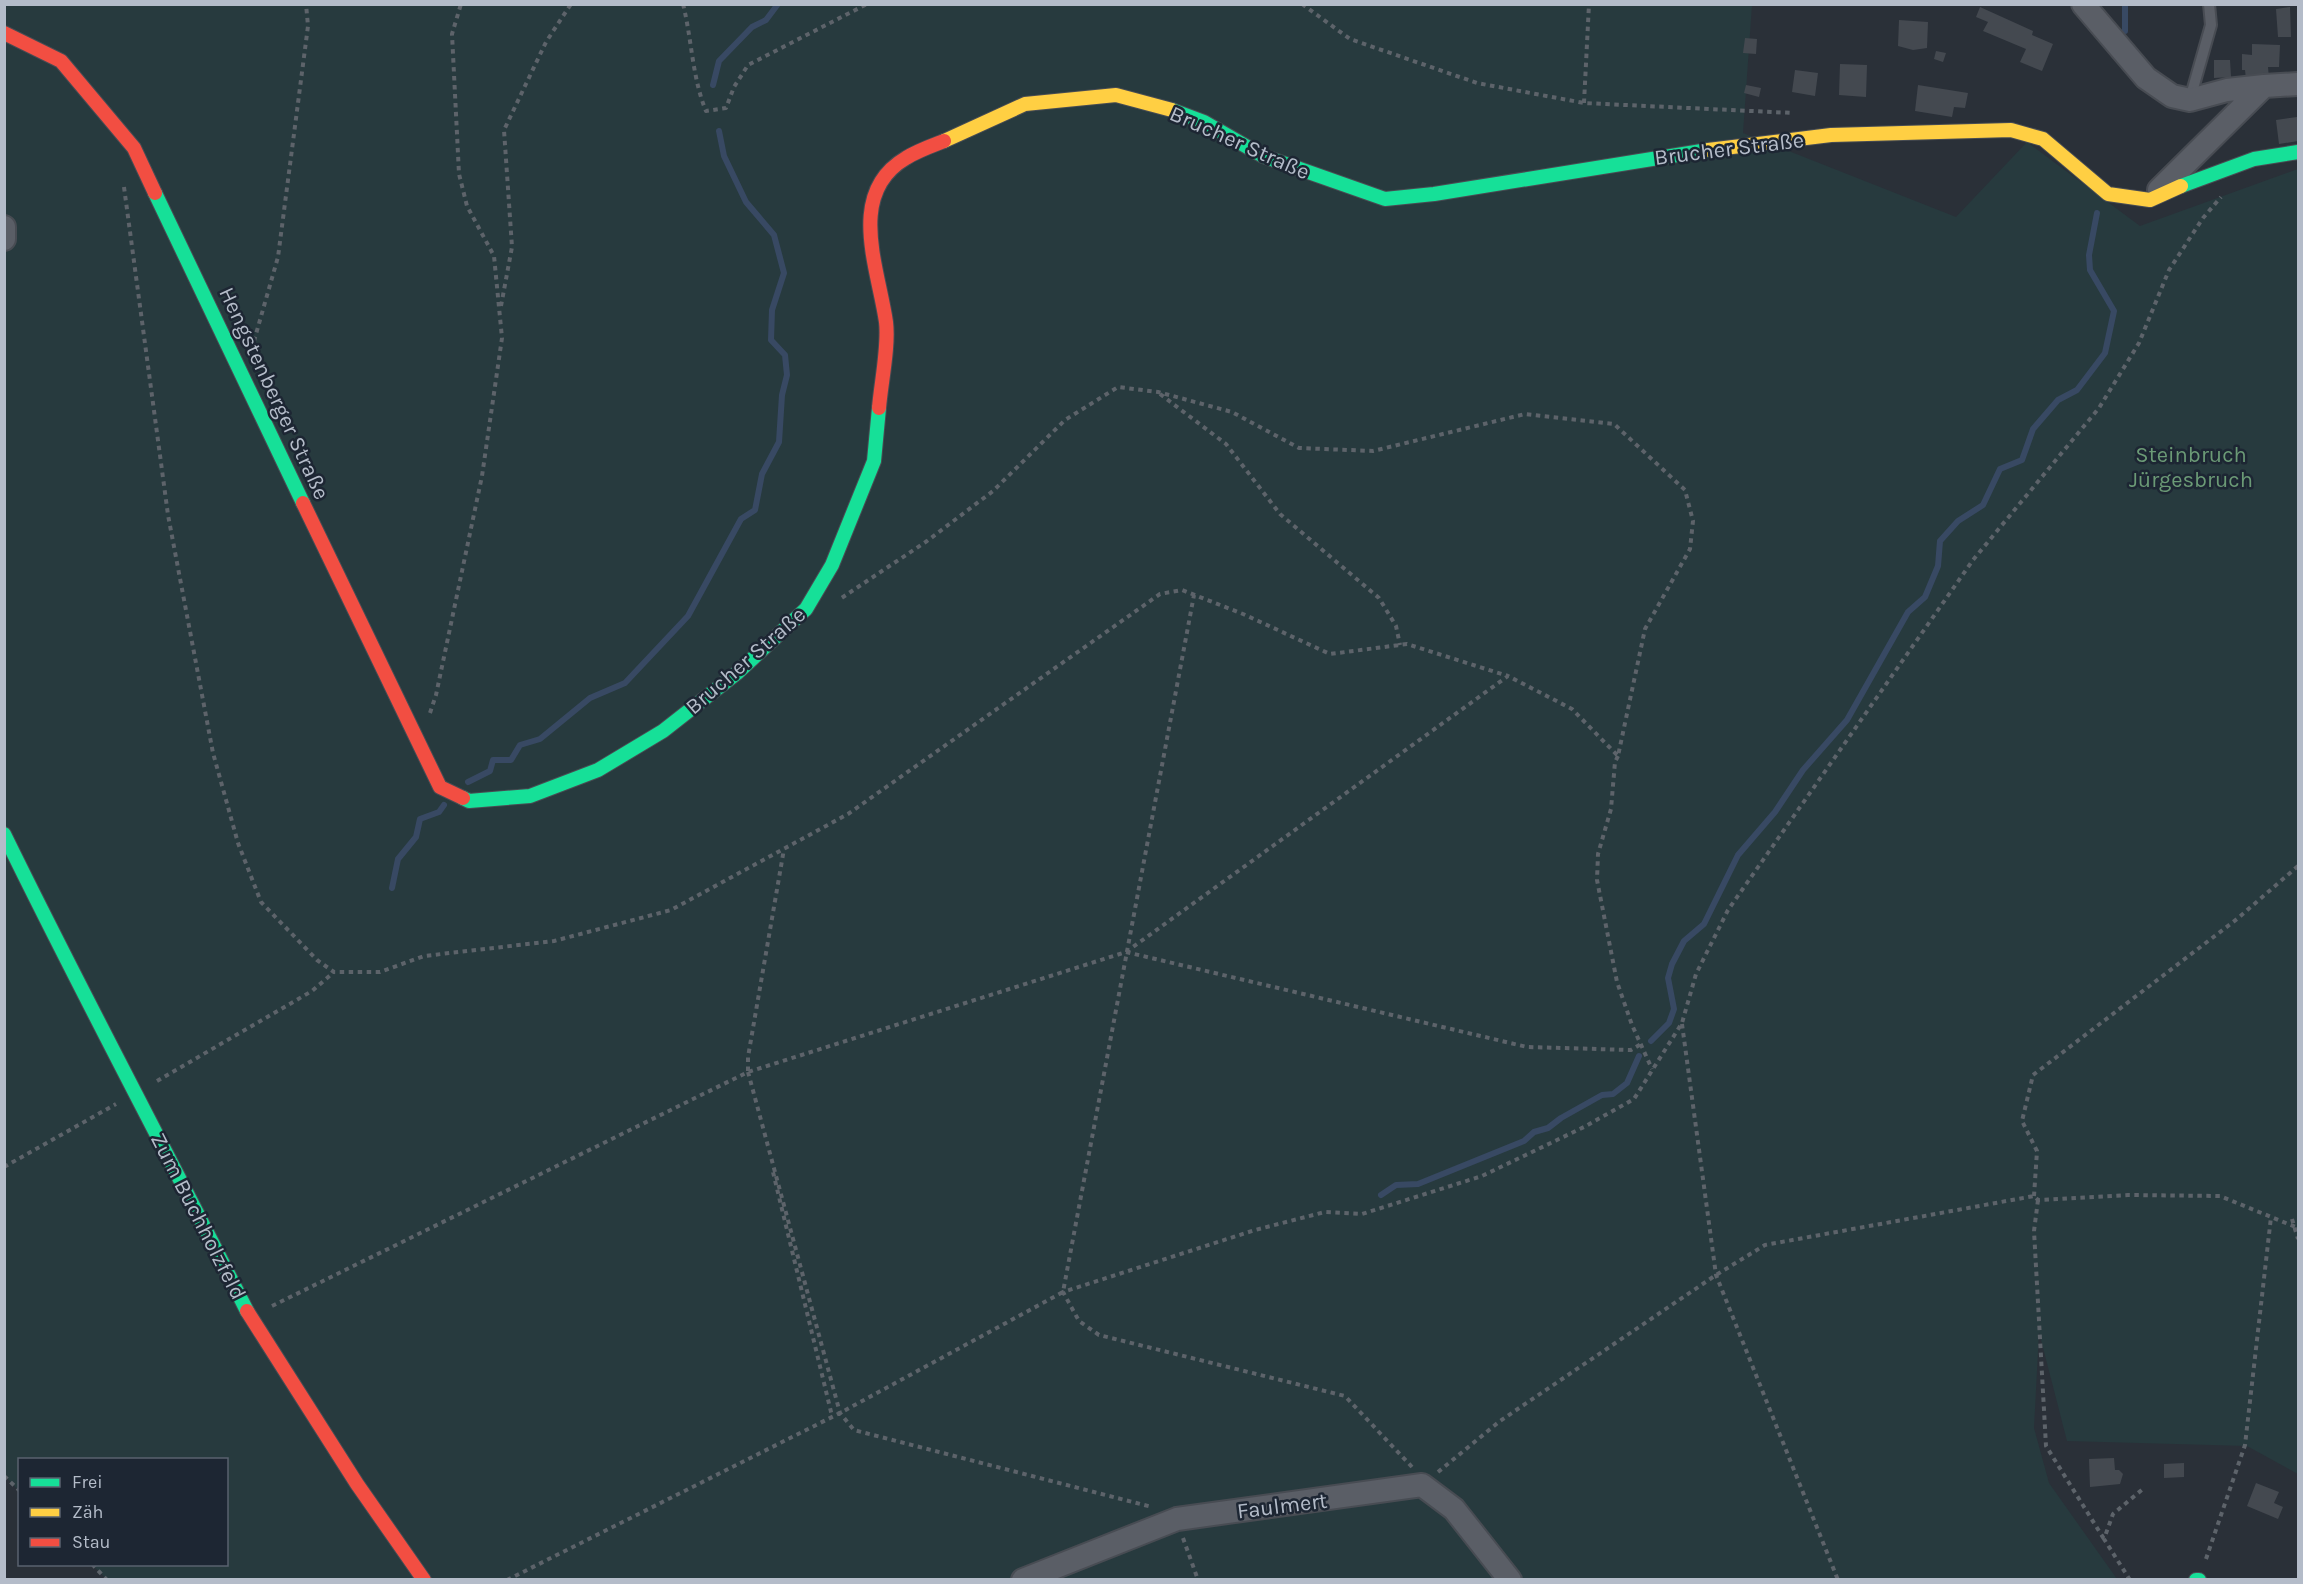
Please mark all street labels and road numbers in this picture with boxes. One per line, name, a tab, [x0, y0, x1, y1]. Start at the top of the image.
street label: Brucher Straße	[1166, 100, 1314, 185]
street label: Brucher Straße	[1653, 127, 1805, 171]
street label: Hengstenberger Straße	[213, 283, 335, 504]
street label: Brucher Straße	[680, 602, 811, 720]
street label: Zum Buchholzfeld	[145, 1129, 251, 1304]
street label: Faulmert	[1236, 1488, 1329, 1524]

